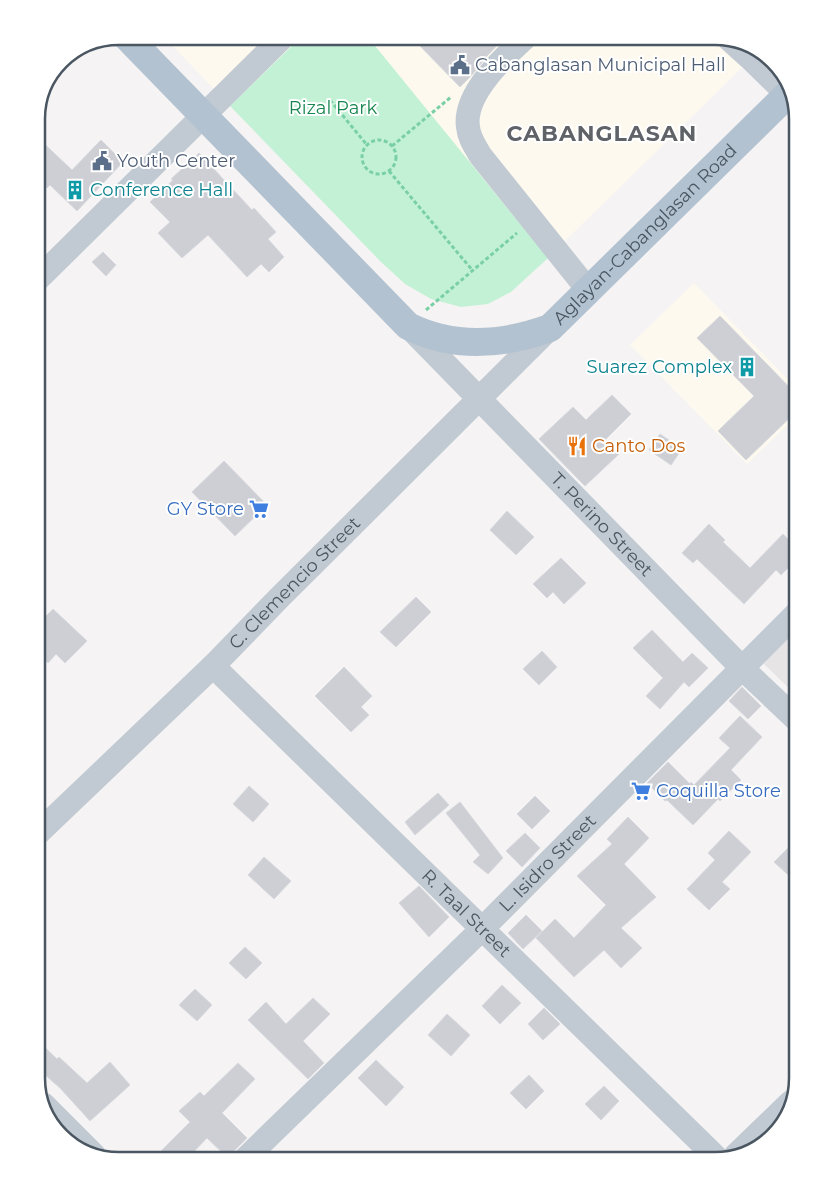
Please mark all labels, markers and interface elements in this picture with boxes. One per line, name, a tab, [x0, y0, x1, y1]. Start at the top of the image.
public building icon: Cabanglasan Municipal Hall	[449, 54, 471, 76]
place label: Cabanglasan Municipal Hall	[475, 54, 726, 76]
park label: Rizal Park	[289, 97, 377, 119]
district label: CABANGLASAN	[507, 120, 697, 147]
street label: Aglayan-Cabanglasan Road	[549, 139, 742, 330]
public building icon: Youth Center	[91, 150, 113, 172]
place label: Youth Center	[117, 150, 235, 172]
building icon: Conference Hall	[64, 179, 86, 201]
place label: Conference Hall	[90, 179, 233, 201]
place label: Suarez Complex	[587, 356, 732, 378]
building icon: Suarez Complex	[736, 356, 758, 378]
restaurant icon: Canto Dos	[566, 435, 588, 457]
place label: Canto Dos	[592, 435, 686, 457]
street label: T. Perino Street	[546, 468, 657, 581]
place label: GY Store	[167, 498, 244, 520]
supermarket icon: GY Store	[248, 498, 270, 520]
street label: C. Clemencio Street	[224, 512, 365, 654]
supermarket icon: Coquilla Store	[630, 780, 652, 802]
place label: Coquilla Store	[656, 780, 781, 802]
street label: L. Isidro Street	[494, 810, 601, 916]
street label: R. Taal Street	[417, 865, 516, 962]

